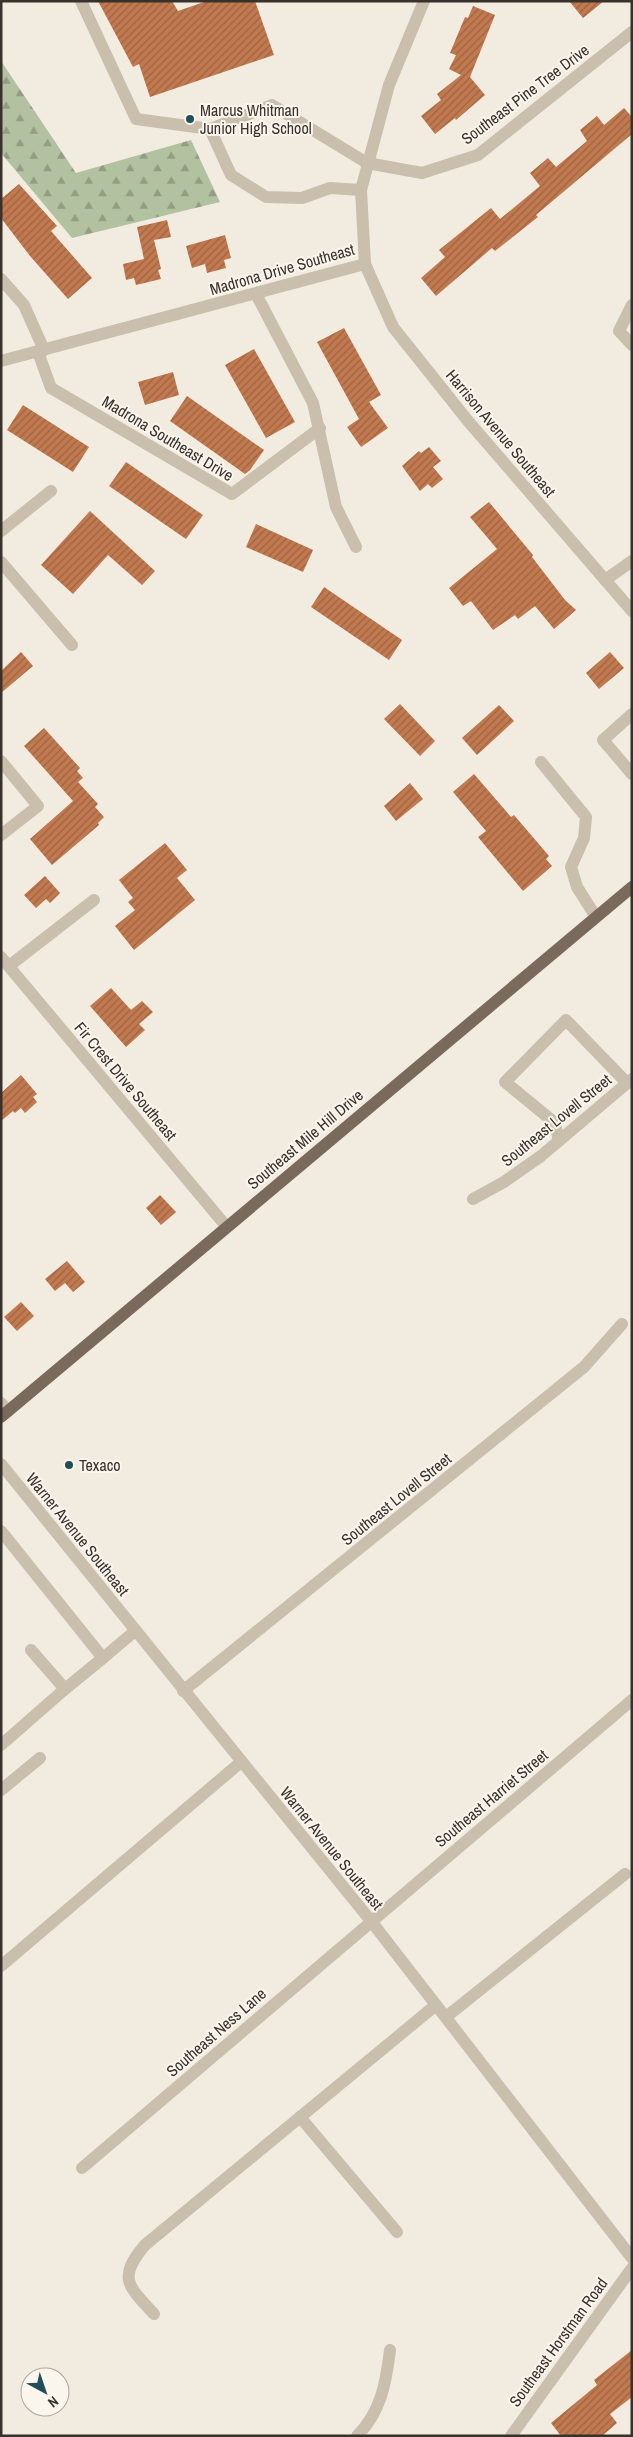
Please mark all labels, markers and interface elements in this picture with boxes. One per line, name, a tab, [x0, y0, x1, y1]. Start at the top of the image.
street label: Southeast Pine Tree Drive	[457, 39, 593, 149]
place label: Marcus Whitman Junior High School	[200, 99, 312, 139]
marker: Marcus Whitman Junior High School	[184, 113, 196, 125]
street label: Madrona Drive Southeast	[207, 238, 357, 300]
street label: Harrison Avenue Southeast	[441, 365, 561, 502]
street label: Madrona Southeast Drive	[98, 390, 238, 486]
street label: Fir Crest Drive Southeast	[70, 1017, 182, 1145]
street label: Southeast Lovell Street	[496, 1069, 616, 1171]
street label: Southeast Mile Hill Drive	[242, 1084, 368, 1194]
street label: Southeast Lovell Street	[336, 1448, 456, 1550]
place label: Texaco	[79, 1454, 121, 1476]
marker: Texaco	[63, 1459, 75, 1471]
street label: Warner Avenue Southeast	[21, 1468, 135, 1600]
street label: Southeast Harriet Street	[430, 1744, 553, 1852]
street label: Warner Avenue Southeast	[275, 1782, 389, 1914]
street label: Southeast Ness Lane	[161, 1983, 271, 2081]
street label: Southeast Horstman Road	[504, 2273, 612, 2411]
north arrow	[20, 2367, 70, 2417]
text: N	[44, 2392, 62, 2412]

